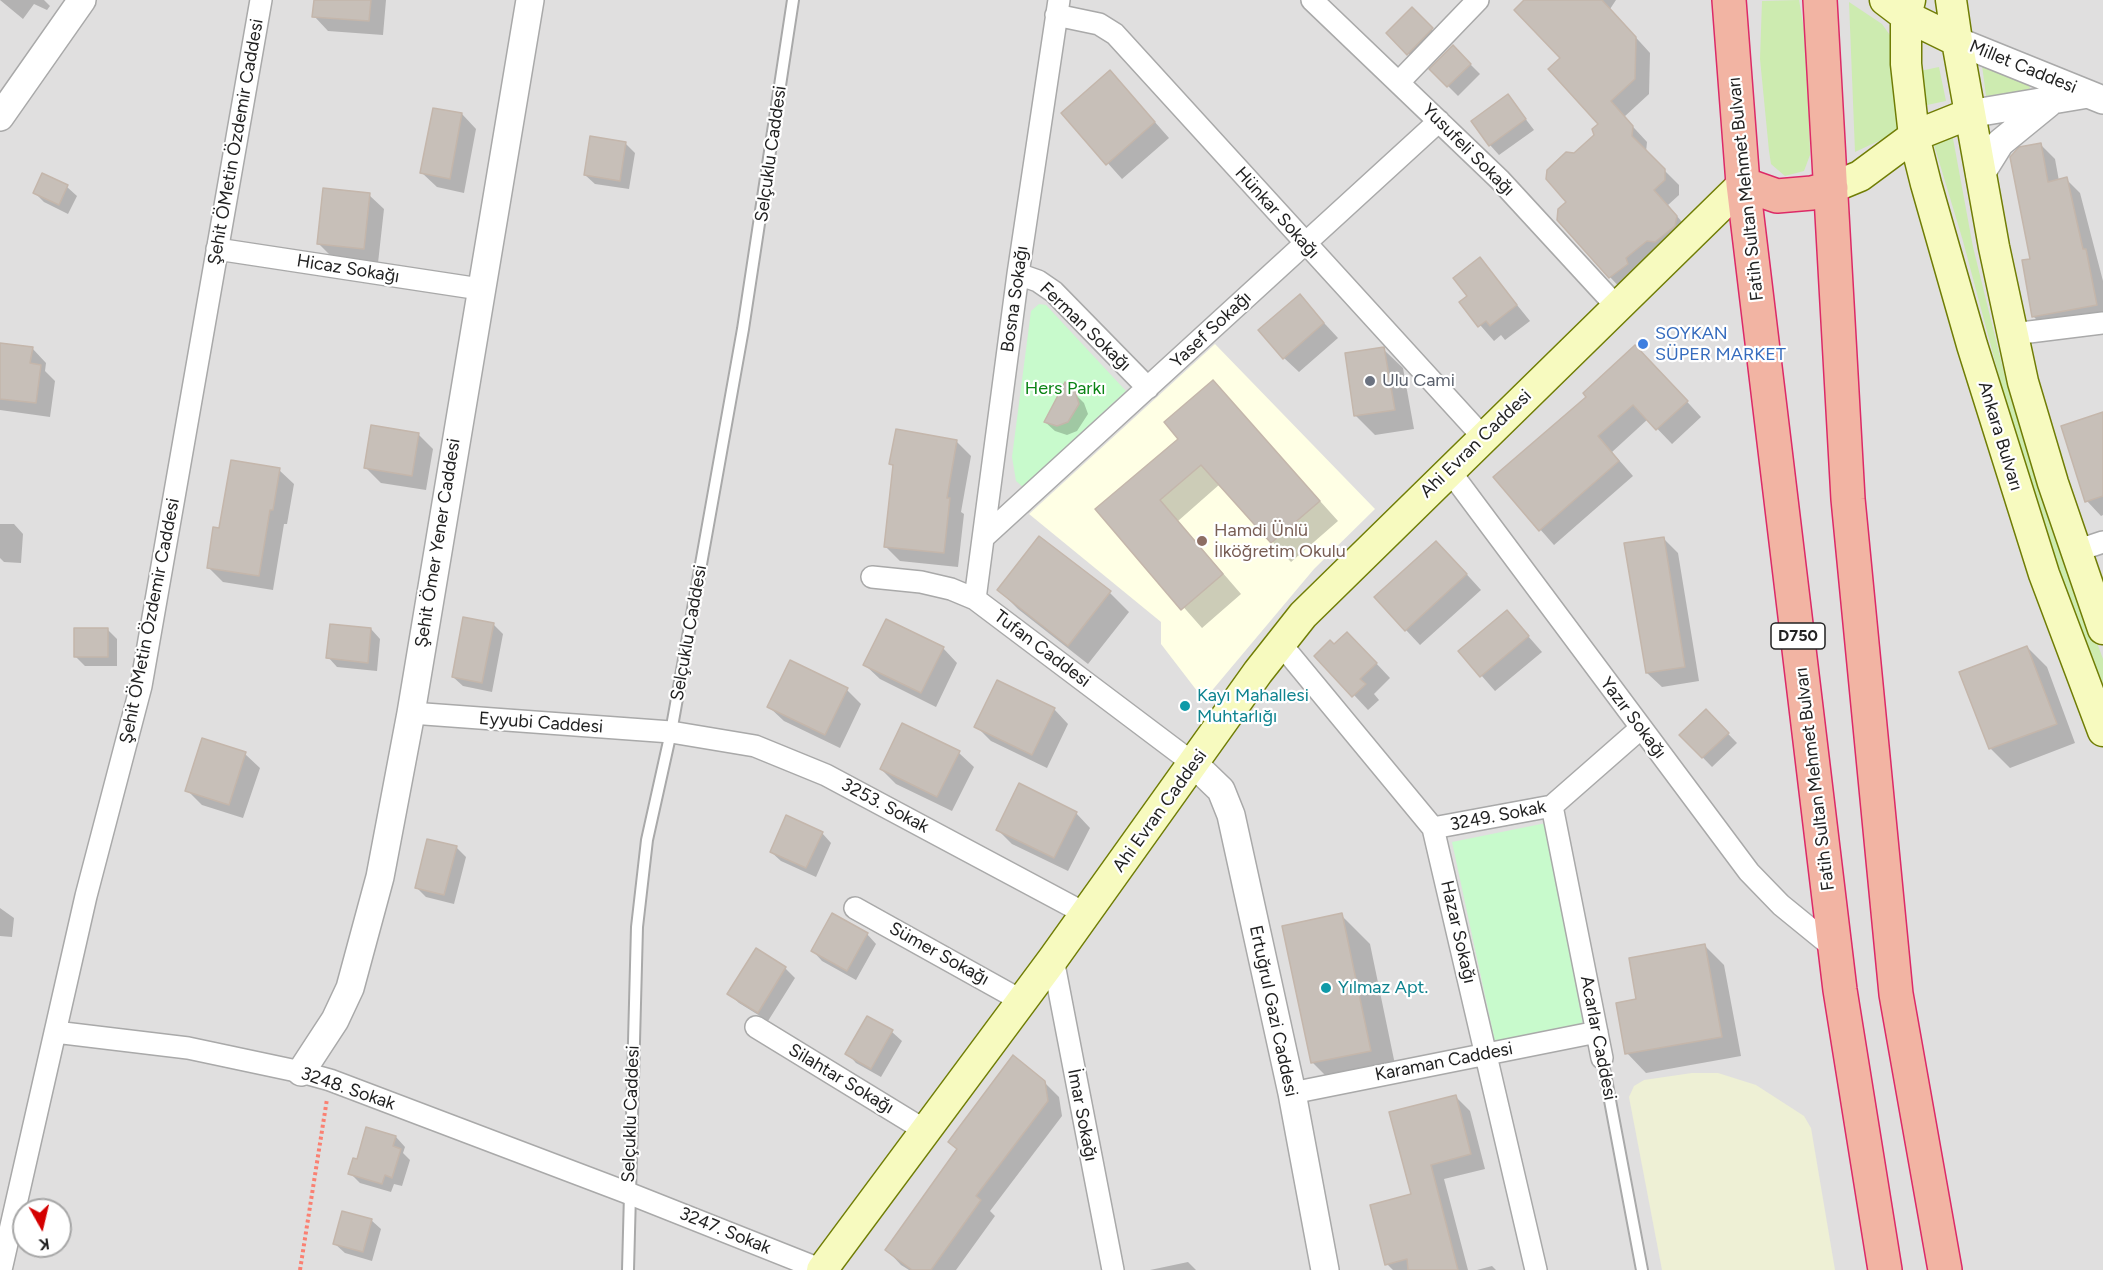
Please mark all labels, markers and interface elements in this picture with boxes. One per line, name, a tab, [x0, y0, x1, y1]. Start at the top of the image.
street label: Şehit ÖMetin Özdemir Caddesi	[204, 17, 268, 267]
street label: Millet Caddesi	[1966, 36, 2080, 98]
street label: Fatih Sultan Mehmet Bulvarı	[1724, 76, 1768, 302]
street label: Selçuklu Caddesi	[751, 84, 791, 224]
street label: Yusufeli Sokağı	[1417, 99, 1519, 201]
street label: Hünkar Sokağı	[1230, 163, 1324, 263]
street label: Bosna Sokağı	[997, 244, 1033, 354]
street label: Hicaz Sokağı	[295, 250, 401, 288]
street label: Ferman Sokağı	[1035, 278, 1135, 376]
street label: Yasef Sokağı	[1166, 287, 1256, 373]
place label: SOYKAN SÜPER MARKET	[1655, 323, 1786, 366]
marker: SOYKAN SÜPER MARKET	[1636, 337, 1650, 351]
place label: Ulu Cami	[1382, 370, 1455, 392]
marker: Ulu Cami	[1363, 374, 1377, 388]
park label: Hers Parkı	[1025, 378, 1105, 400]
street label: Ankara Bulvarı	[1973, 379, 2027, 493]
street label: Ahi Evran Caddesi	[1416, 385, 1536, 503]
street label: Şehit Ömer Yener Caddesi	[411, 437, 465, 649]
street label: Şehit ÖMetin Özdemir Caddesi	[116, 496, 184, 746]
place label: Hamdi Ünlü İlköğretim Okulu	[1214, 520, 1346, 562]
marker: Hamdi Ünlü İlköğretim Okulu	[1195, 534, 1209, 548]
street label: Selçuklu Caddesi	[666, 563, 712, 703]
street label: Tufan Caddesi	[990, 606, 1094, 692]
road number: D750	[1771, 623, 1825, 649]
street label: Fatih Sultan Mehmet Bulvarı	[1791, 666, 1839, 892]
street label: Yazır Sokağı	[1595, 673, 1671, 763]
place label: Kayı Mahallesi Muhtarlığı	[1197, 685, 1309, 728]
marker: Kayı Mahallesi Muhtarlığı	[1178, 699, 1192, 713]
street label: Eyyubi Caddesi	[478, 708, 604, 738]
street label: Ahi Evran Caddesi	[1108, 745, 1212, 877]
street label: 3253. Sokak	[837, 774, 933, 838]
street label: 3249. Sokak	[1448, 796, 1548, 836]
street label: Hazar Sokağı	[1436, 878, 1480, 986]
street label: Sümer Sokağı	[885, 918, 993, 990]
street label: Ertuğrul Gazi Caddesi	[1244, 923, 1302, 1099]
street label: Acarlar Caddesi	[1575, 974, 1621, 1102]
place label: Yılmaz Apt.	[1338, 977, 1428, 999]
marker: Yılmaz Apt.	[1319, 981, 1333, 995]
street label: Karaman Caddesi	[1373, 1038, 1515, 1086]
street label: Silahtar Sokağı	[785, 1039, 897, 1119]
street label: Selçuklu Caddesi	[618, 1045, 644, 1183]
street label: 3248. Sokak	[298, 1063, 398, 1115]
street label: İmar Sokağı	[1062, 1067, 1102, 1163]
north arrow	[12, 1198, 72, 1258]
street label: 3247. Sokak	[676, 1203, 774, 1259]
text: K	[38, 1234, 51, 1254]

